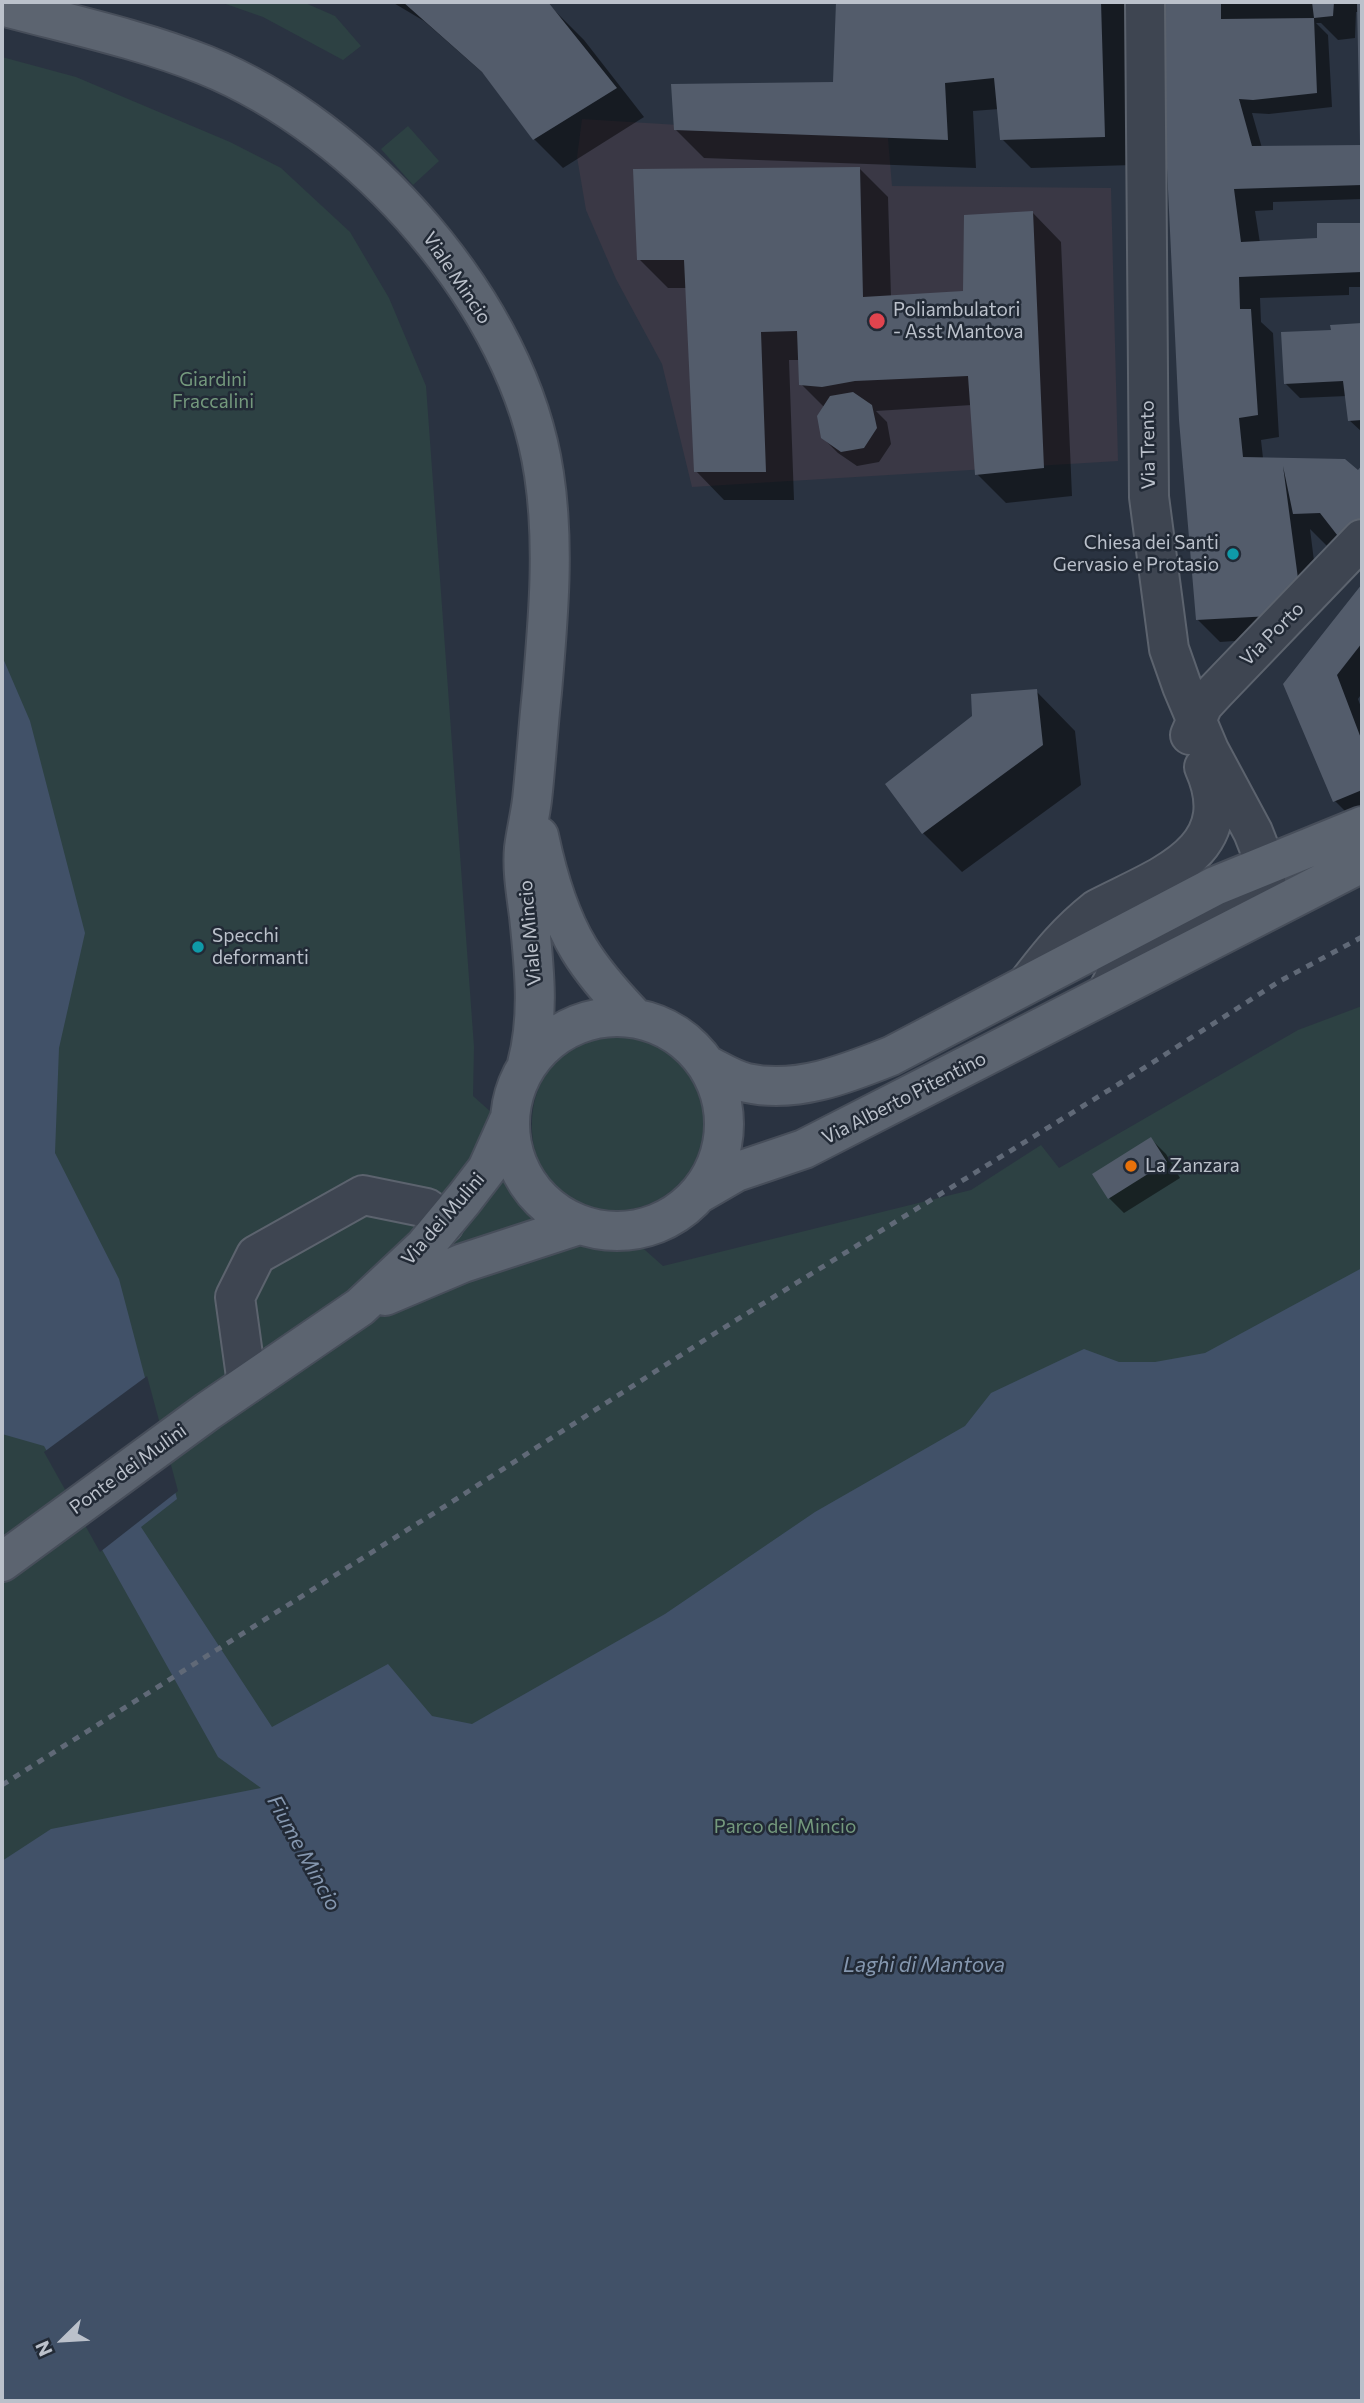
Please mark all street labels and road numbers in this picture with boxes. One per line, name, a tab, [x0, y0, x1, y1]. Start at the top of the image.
street label: Viale Mincio	[418, 228, 496, 328]
street label: Via Trento	[1136, 400, 1160, 490]
street label: Via Porto	[1235, 597, 1309, 671]
street label: Viale Mincio	[514, 879, 546, 987]
street label: Via Alberto Pitentino	[818, 1047, 990, 1149]
street label: Via dei Mulini	[397, 1168, 489, 1270]
street label: Ponte dei Mulini	[65, 1419, 191, 1519]

